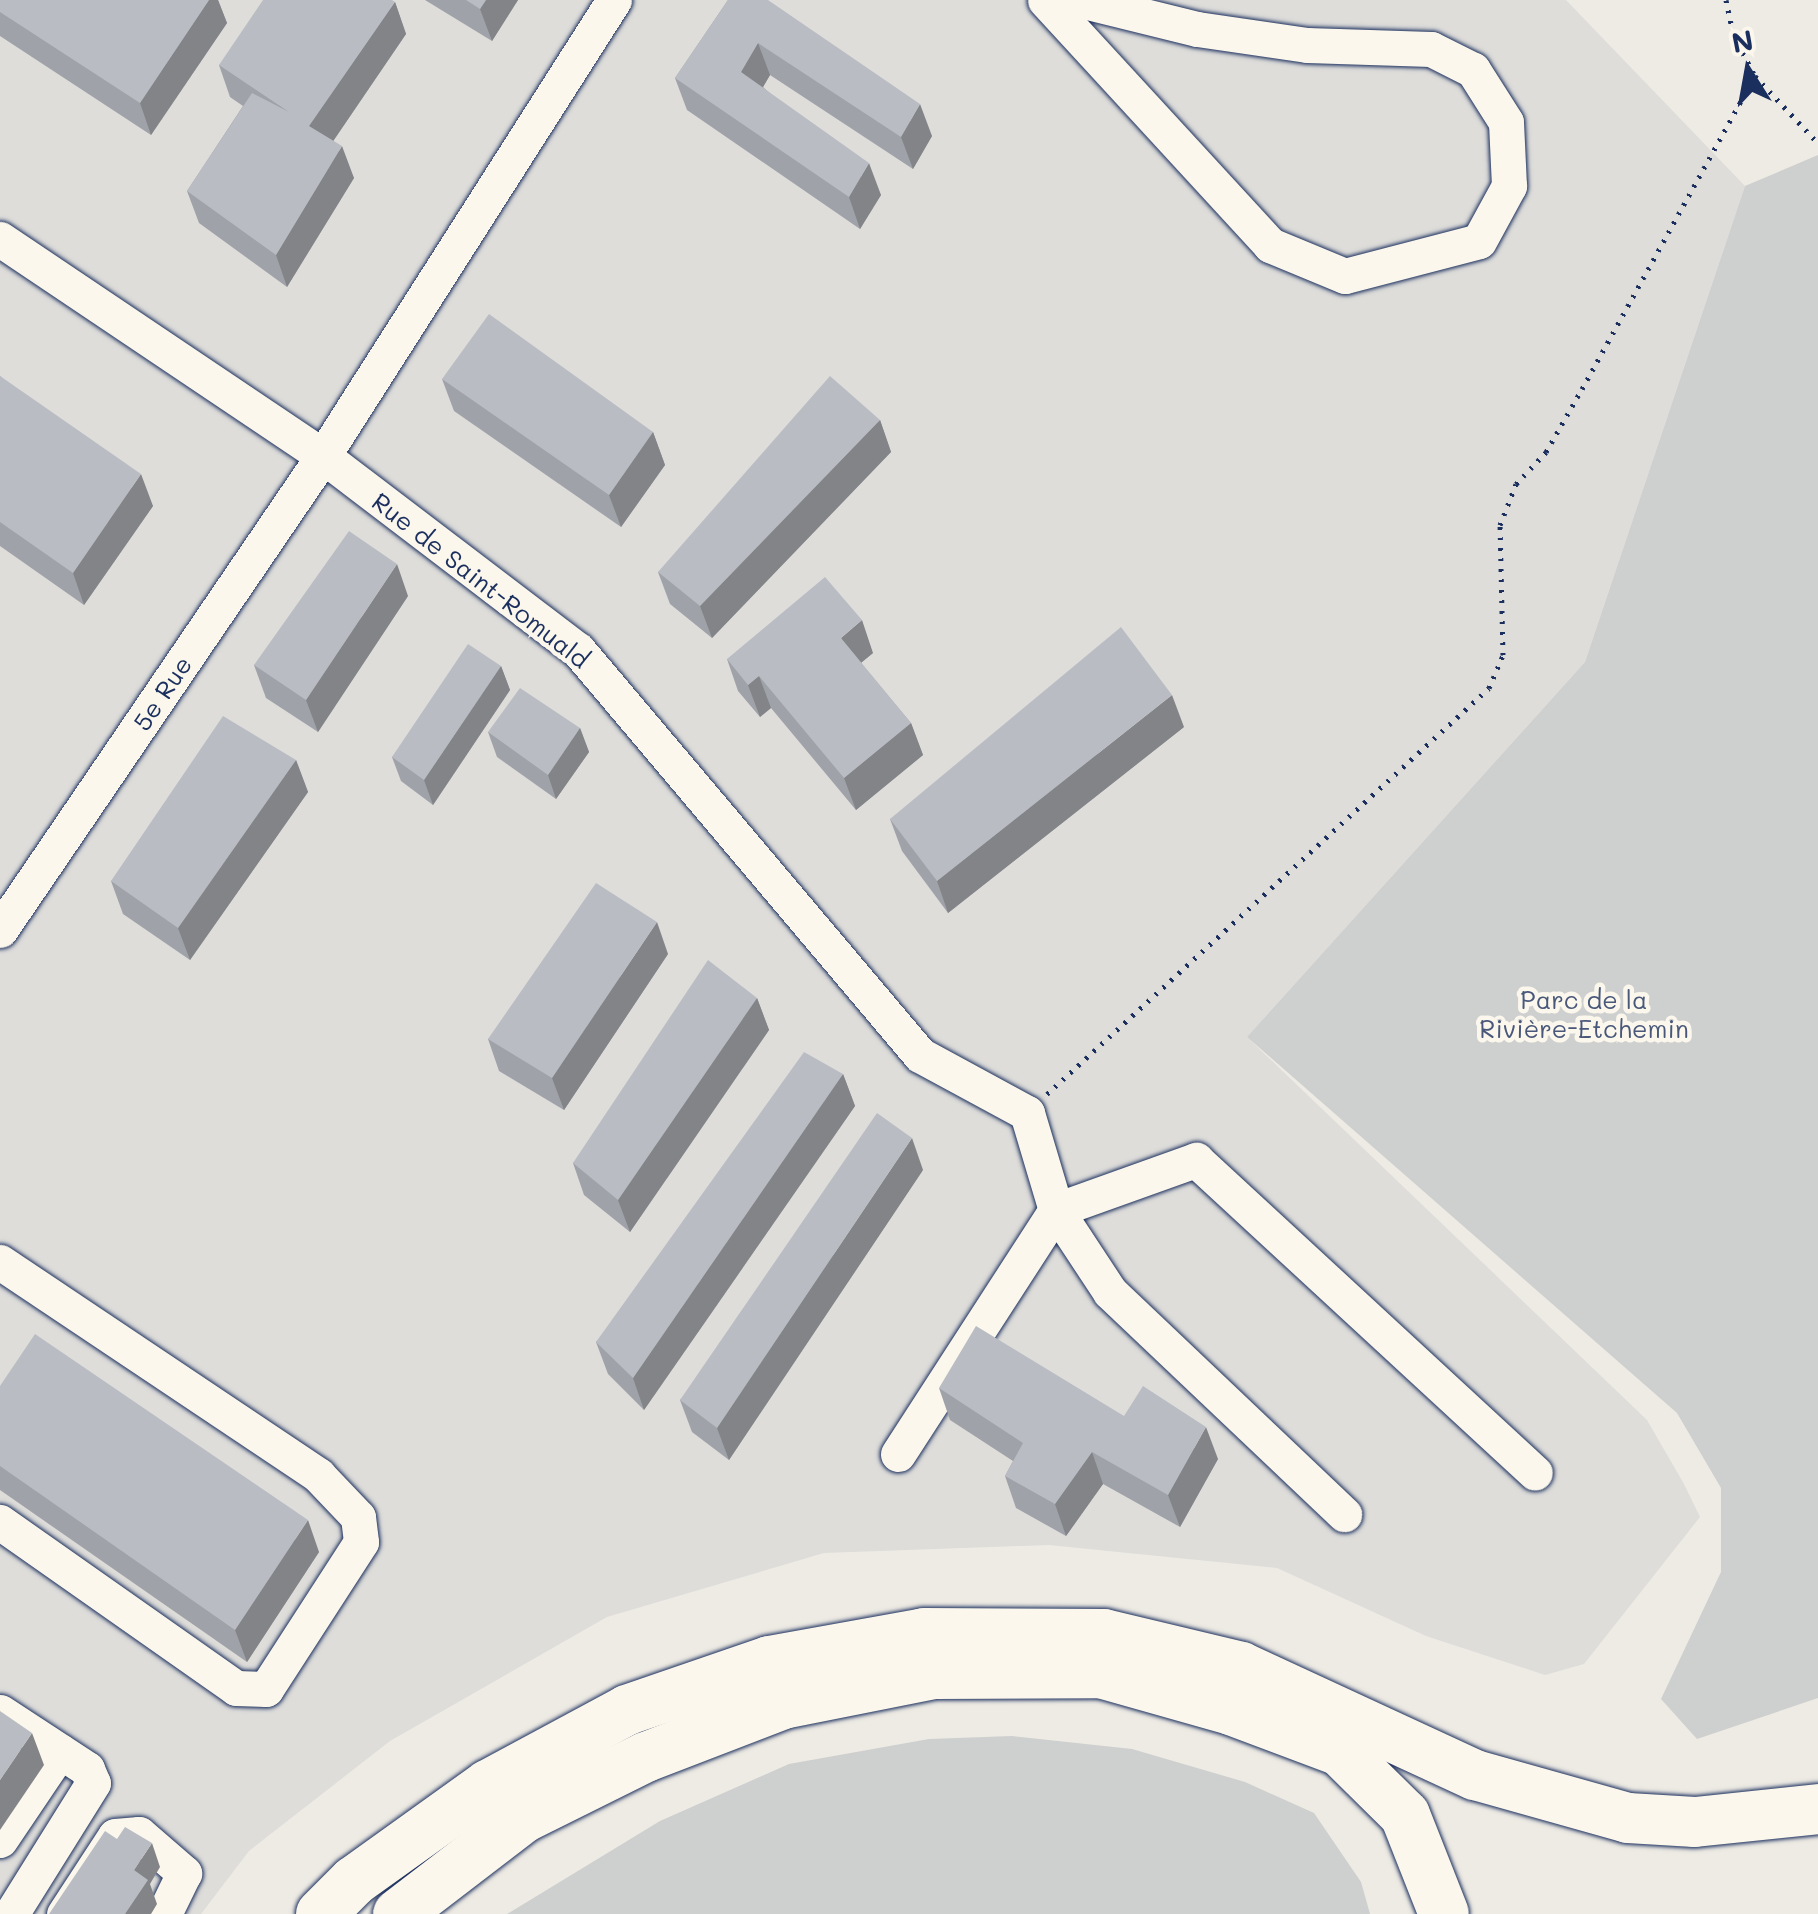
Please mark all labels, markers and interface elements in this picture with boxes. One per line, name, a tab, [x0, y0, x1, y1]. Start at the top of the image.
north arrow	[1698, 20, 1798, 120]
text: N	[1728, 21, 1756, 60]
street label: Rue de Saint-Romuald	[366, 486, 596, 674]
street label: 5e Rue	[126, 650, 198, 736]
park label: Parc de la Rivière-Etchemin	[1479, 985, 1689, 1044]

